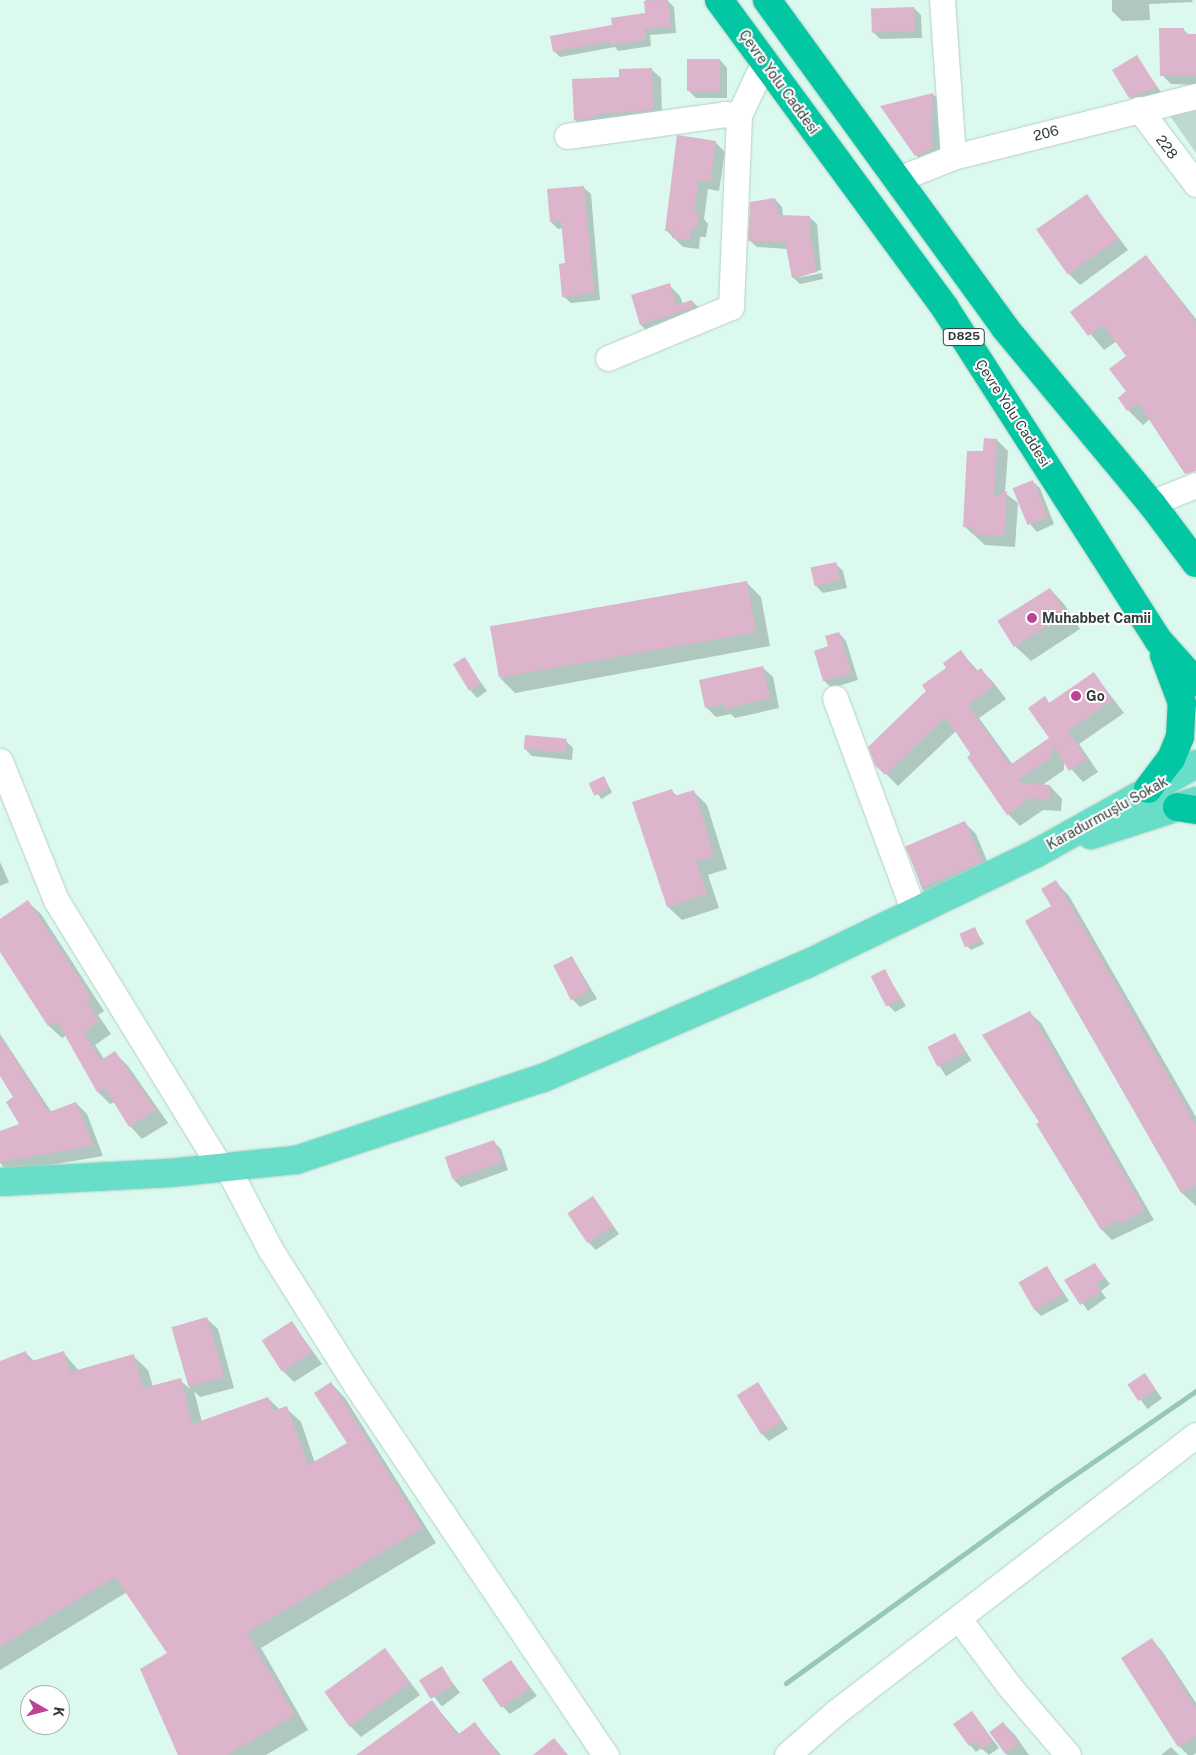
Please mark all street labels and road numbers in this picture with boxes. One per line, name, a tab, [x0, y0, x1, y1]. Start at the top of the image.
street label: Çevre Yolu Caddesi	[736, 27, 822, 137]
street label: 206	[1031, 122, 1061, 144]
street label: 228	[1153, 132, 1181, 162]
road number: D825	[943, 328, 985, 347]
street label: Çevre Yolu Caddesi	[972, 356, 1054, 470]
street label: Karadurmuşlu Sokak	[1044, 773, 1170, 853]

